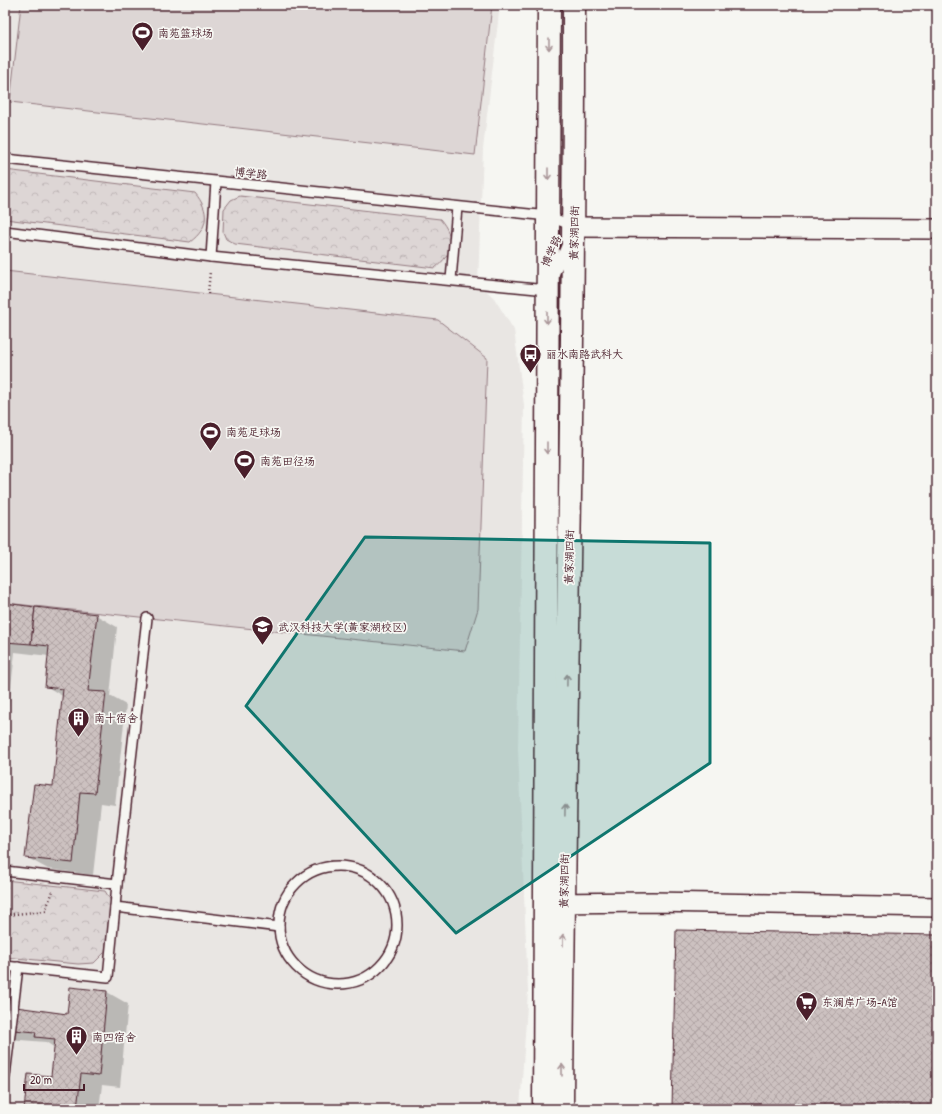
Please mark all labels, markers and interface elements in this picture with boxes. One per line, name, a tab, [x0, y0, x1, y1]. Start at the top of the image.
sports icon: 南苑篮球场	[129, 20, 155, 53]
place label: 南苑篮球场	[158, 26, 213, 40]
one-way arrow	[545, 37, 553, 50]
street label: 博学路	[234, 164, 268, 182]
one-way arrow	[544, 167, 552, 180]
street label: 黄家湖四街	[567, 204, 581, 261]
street label: 博学路	[538, 233, 564, 269]
one-way arrow	[543, 311, 551, 324]
bus stop icon: 丽水南路武科大	[518, 341, 544, 374]
place label: 丽水南路武科大	[546, 347, 623, 361]
sports icon: 南苑足球场	[197, 419, 223, 452]
place label: 南苑足球场	[226, 425, 281, 439]
one-way arrow	[543, 441, 551, 454]
sports icon: 南苑田径场	[231, 448, 257, 481]
place label: 南苑田径场	[260, 454, 315, 468]
street label: 黄家湖四街	[562, 528, 576, 585]
school or university icon: 武汉科技大学(黄家湖校区)	[250, 614, 276, 647]
place label: 武汉科技大学(黄家湖校区)	[278, 620, 407, 634]
one-way arrow	[563, 674, 571, 687]
building icon: 南十宿舍	[66, 705, 92, 738]
place label: 南十宿舍	[94, 711, 138, 725]
one-way arrow	[561, 804, 569, 817]
street label: 黄家湖四街	[557, 852, 571, 909]
one-way arrow	[559, 934, 567, 947]
supermarket icon: 东澜岸广场-A馆	[793, 989, 819, 1022]
place label: 东澜岸广场-A馆	[822, 995, 898, 1009]
building icon: 南四宿舍	[64, 1024, 90, 1057]
place label: 南四宿舍	[92, 1030, 136, 1044]
one-way arrow	[558, 1064, 566, 1077]
scale bar	[24, 1066, 84, 1092]
text: 20 m	[30, 1071, 52, 1088]

